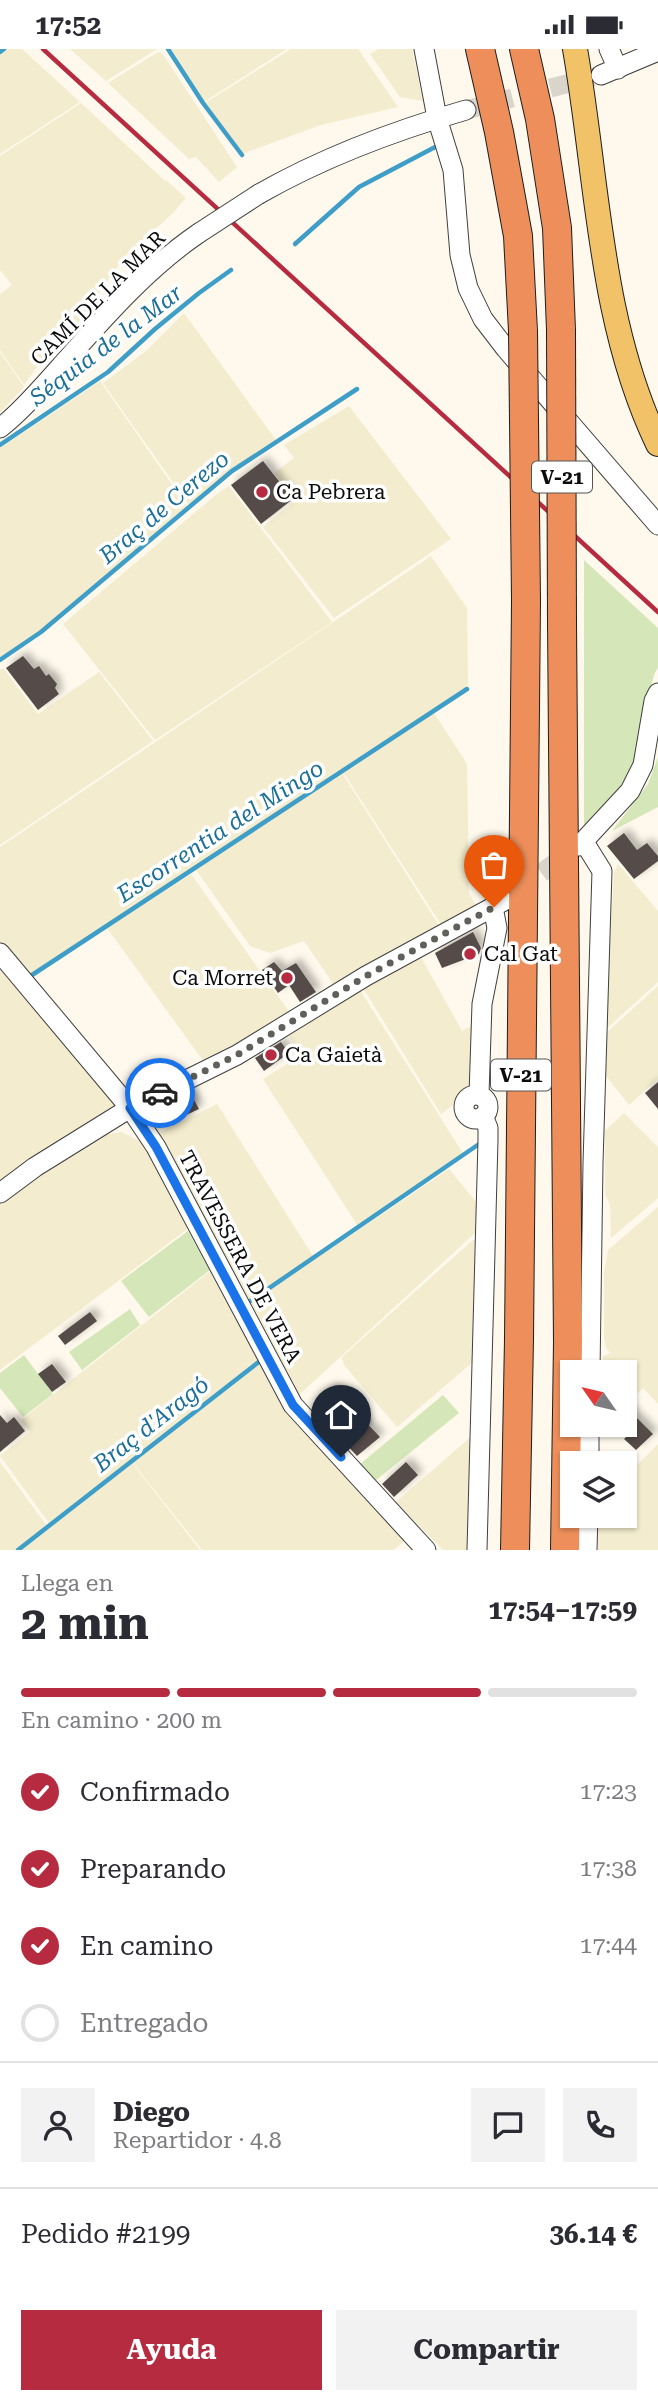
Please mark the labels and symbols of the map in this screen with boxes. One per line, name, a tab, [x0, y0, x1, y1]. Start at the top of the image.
street label: CAMÍ DE LA MAR	[25, 225, 171, 370]
water label: Séquia de la Mar	[24, 279, 188, 412]
water label: Braç de Cerezo	[93, 445, 235, 570]
road number: V-21	[532, 461, 592, 493]
place label: Ca Pebrera	[276, 480, 386, 504]
marker: Ca Pebrera	[254, 484, 270, 500]
water label: Escorrentia del Mingo	[111, 755, 328, 909]
pin	[464, 835, 524, 907]
place label: Cal Gat	[484, 942, 558, 966]
marker: Cal Gat	[462, 946, 478, 962]
place label: Ca Morret	[172, 966, 273, 990]
marker: Ca Morret	[279, 970, 295, 986]
place label: Ca Gaietà	[285, 1043, 383, 1067]
marker: Ca Gaietà	[263, 1047, 279, 1063]
courier	[125, 1058, 195, 1128]
road number: V-21	[491, 1059, 551, 1091]
street label: TRAVESSERA DE VERA	[174, 1147, 306, 1368]
north arrow	[560, 1360, 637, 1437]
water label: Braç d'Aragó	[87, 1371, 214, 1478]
pin	[311, 1385, 371, 1457]

